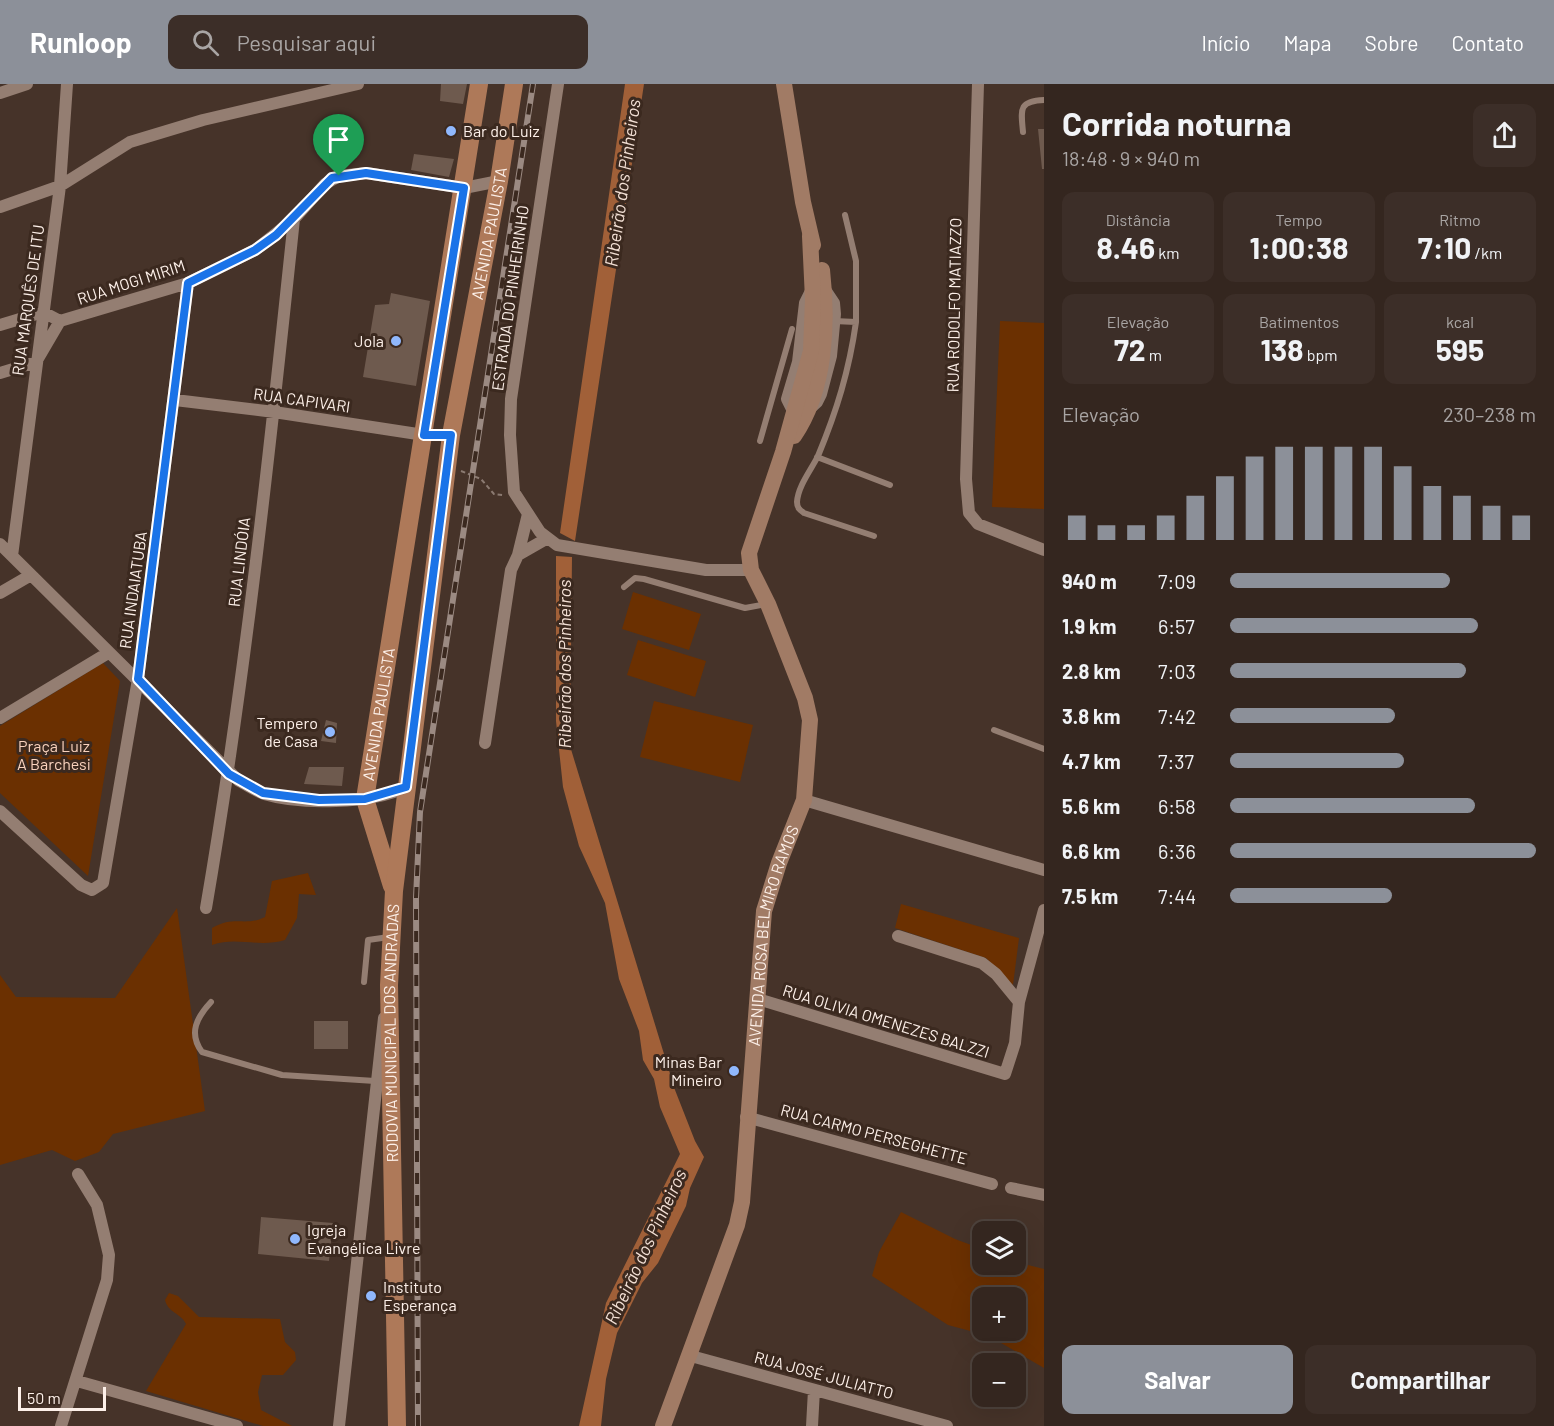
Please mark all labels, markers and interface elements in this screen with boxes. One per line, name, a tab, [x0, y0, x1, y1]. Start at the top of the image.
search box	[168, 15, 588, 69]
text: Runloop	[30, 25, 132, 59]
icon: search	[189, 26, 222, 59]
text: Pesquisar aqui	[237, 29, 376, 55]
text: Início	[1202, 30, 1250, 55]
text: Mapa	[1283, 30, 1332, 55]
text: Sobre	[1365, 30, 1418, 55]
text: Contato	[1451, 30, 1524, 55]
water label: Ribeirão dos Pinheiros	[599, 98, 645, 268]
text: Corrida noturna	[1062, 103, 1291, 143]
button: share	[1473, 104, 1536, 167]
pin	[313, 114, 364, 176]
place label: Bar do Luiz	[463, 121, 540, 140]
icon: arrive	[322, 123, 355, 156]
marker: Bar do Luiz	[444, 124, 458, 138]
text: 18:48 · 9 × 940 m	[1062, 146, 1200, 170]
street label: AVENIDA PAULISTA	[467, 165, 510, 301]
street label: ESTRADA DO PINHEIRINHO	[487, 204, 532, 392]
text: Distância	[1106, 210, 1170, 229]
text: Tempo	[1275, 210, 1323, 229]
text: Ritmo	[1439, 210, 1481, 229]
street label: RUA RODOLFO MATIAZZO	[942, 217, 965, 392]
street label: RUA MARQUÊS DE ITU	[8, 223, 47, 377]
text: 8.46	[1096, 229, 1155, 265]
text: 1:00:38	[1249, 229, 1349, 265]
text: 7:10	[1418, 229, 1471, 265]
text: km	[1155, 243, 1180, 262]
text: /km	[1471, 243, 1502, 262]
street label: RUA MOGI MIRIM	[74, 255, 187, 308]
text: Elevação	[1107, 312, 1169, 331]
text: Batimentos	[1259, 312, 1339, 331]
text: kcal	[1446, 312, 1474, 331]
place label: Jola	[354, 331, 384, 350]
text: 72	[1114, 331, 1146, 367]
text: 138	[1260, 331, 1304, 367]
text: 595	[1436, 331, 1484, 367]
marker: Jola	[389, 334, 403, 348]
text: m	[1146, 345, 1162, 364]
text: bpm	[1304, 345, 1338, 364]
street label: RUA CAPIVARI	[252, 383, 352, 416]
text: Elevação	[1062, 402, 1140, 426]
text: 230–238 m	[1443, 402, 1536, 426]
street label: RUA LINDÓIA	[224, 516, 253, 608]
street label: RUA INDAIATUBA	[115, 530, 150, 650]
text: 940 m	[1062, 569, 1117, 593]
text: 7:09	[1158, 569, 1196, 593]
water label: Ribeirão dos Pinheiros	[553, 580, 575, 748]
text: 1.9 km	[1062, 614, 1116, 638]
text: 6:57	[1158, 614, 1195, 638]
street label: AVENIDA PAULISTA	[358, 646, 398, 782]
text: 2.8 km	[1062, 659, 1121, 683]
text: 7:03	[1158, 659, 1196, 683]
text: 3.8 km	[1062, 704, 1120, 728]
text: 7:42	[1158, 704, 1196, 728]
place label: Tempero de Casa	[257, 713, 318, 750]
marker: Tempero de Casa	[323, 725, 337, 739]
park label: Praça Luiz A Barchesi	[17, 736, 91, 773]
text: 4.7 km	[1062, 749, 1121, 773]
text: 7:37	[1158, 749, 1194, 773]
text: 5.6 km	[1062, 794, 1120, 818]
text: 6:58	[1158, 794, 1196, 818]
street label: AVENIDA ROSA BELMIRO RAMOS	[744, 822, 802, 1047]
text: 6.6 km	[1062, 839, 1120, 863]
text: 6:36	[1158, 839, 1196, 863]
text: 7.5 km	[1062, 884, 1118, 908]
text: 7:44	[1158, 884, 1196, 908]
street label: RODOVIA MUNICIPAL DOS ANDRADAS	[379, 903, 402, 1162]
street label: RUA OLIVIA OMENEZES BALZZI	[780, 980, 992, 1061]
place label: Minas Bar Mineiro	[655, 1052, 722, 1089]
marker: Minas Bar Mineiro	[727, 1064, 741, 1078]
street label: RUA CARMO PERSEGHETTE	[779, 1099, 970, 1168]
water label: Ribeirão dos Pinheiros	[599, 1165, 691, 1328]
place label: Igreja Evangélica Livre	[307, 1220, 421, 1257]
map controls	[972, 1221, 1026, 1407]
button: layers	[972, 1221, 1026, 1275]
marker: Igreja Evangélica Livre	[288, 1232, 302, 1246]
place label: Instituto Esperança	[383, 1277, 457, 1314]
button: +	[972, 1287, 1026, 1341]
marker: Instituto Esperança	[364, 1289, 378, 1303]
button: Salvar	[1062, 1345, 1293, 1414]
button: Compartilhar	[1305, 1345, 1536, 1414]
street label: RUA JOSÉ JULIATTO	[753, 1347, 896, 1402]
button: −	[972, 1353, 1026, 1407]
scale bar	[18, 1384, 106, 1412]
text: 50 m	[27, 1388, 61, 1407]

